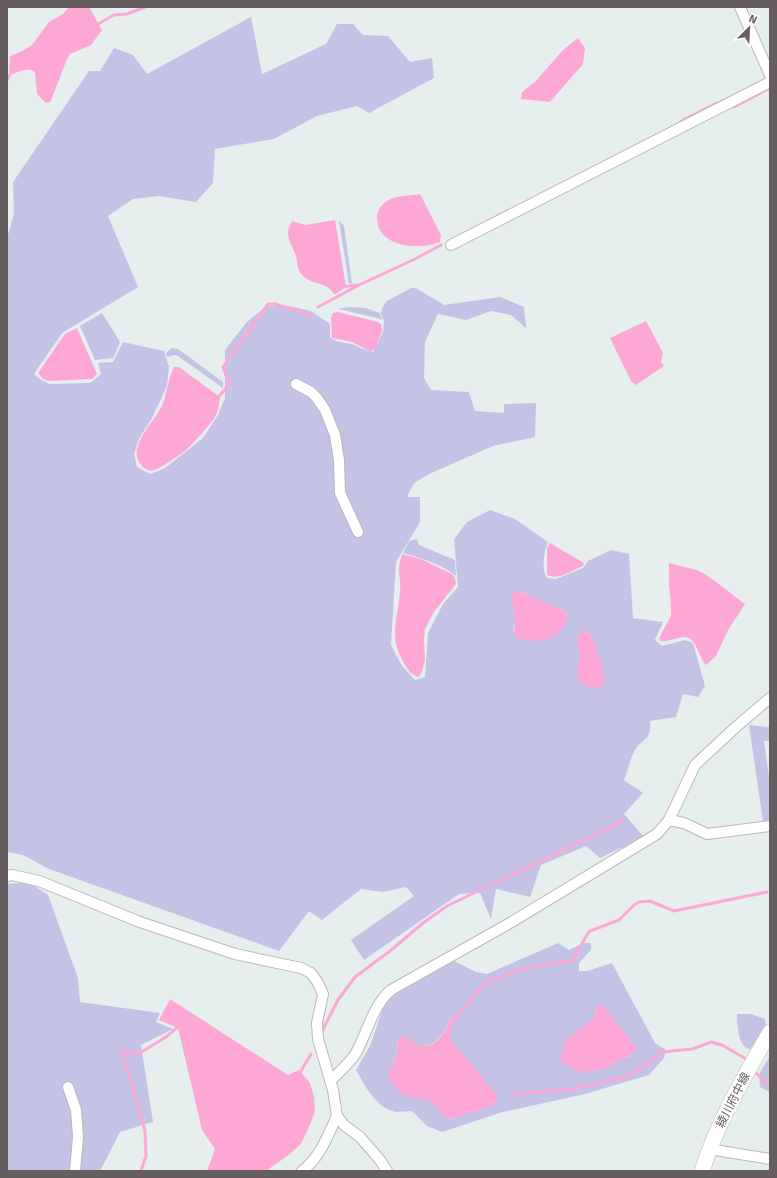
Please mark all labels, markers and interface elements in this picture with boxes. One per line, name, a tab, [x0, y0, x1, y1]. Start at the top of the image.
north arrow	[729, 8, 769, 48]
text: N	[747, 12, 759, 27]
street label: 綾川府中線	[713, 1070, 754, 1130]

